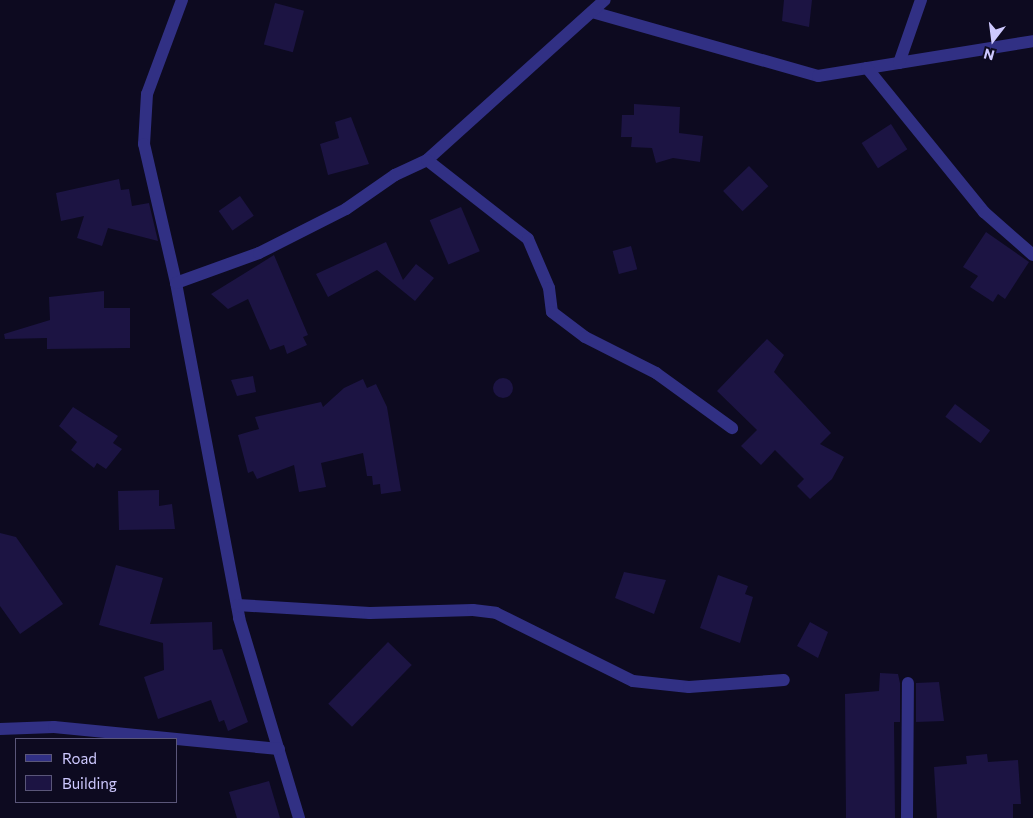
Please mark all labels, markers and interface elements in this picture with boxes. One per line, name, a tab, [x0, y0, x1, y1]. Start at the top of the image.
north arrow	[968, 15, 1018, 65]
text: N	[982, 45, 996, 65]
legend	[15, 738, 178, 803]
text: Road	[62, 749, 97, 767]
text: Building	[62, 774, 117, 792]

